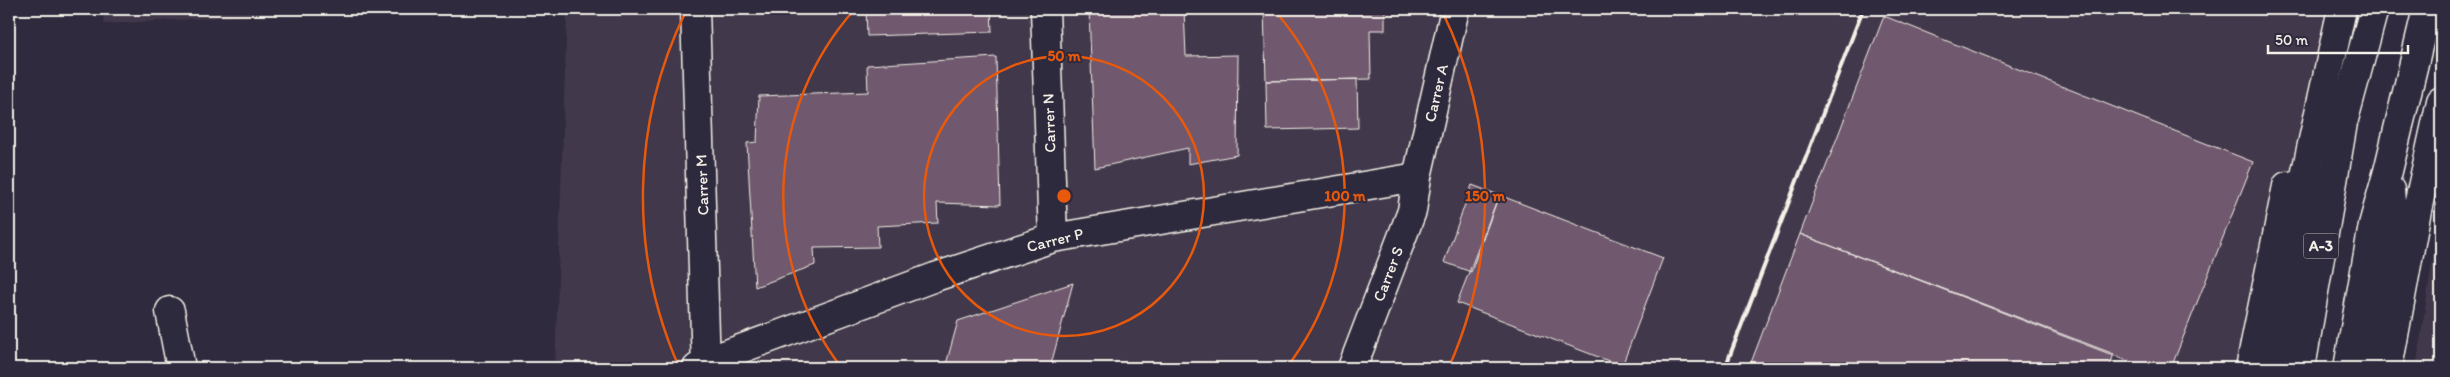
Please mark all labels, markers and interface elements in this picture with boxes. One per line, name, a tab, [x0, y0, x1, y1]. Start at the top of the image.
scale bar	[2268, 22, 2408, 54]
text: 50 m	[2275, 31, 2308, 49]
text: 50 m	[1047, 47, 1081, 65]
street label: Carrer A	[1420, 62, 1452, 124]
street label: Carrer N	[1038, 93, 1060, 153]
street label: Carrer M	[691, 154, 713, 216]
centre of rings	[1055, 187, 1073, 205]
text: 100 m	[1324, 187, 1366, 205]
text: 150 m	[1465, 187, 1505, 205]
street label: Carrer P	[1025, 224, 1085, 256]
road number: A-3	[2304, 234, 2338, 258]
street label: Carrer S	[1369, 244, 1407, 304]

